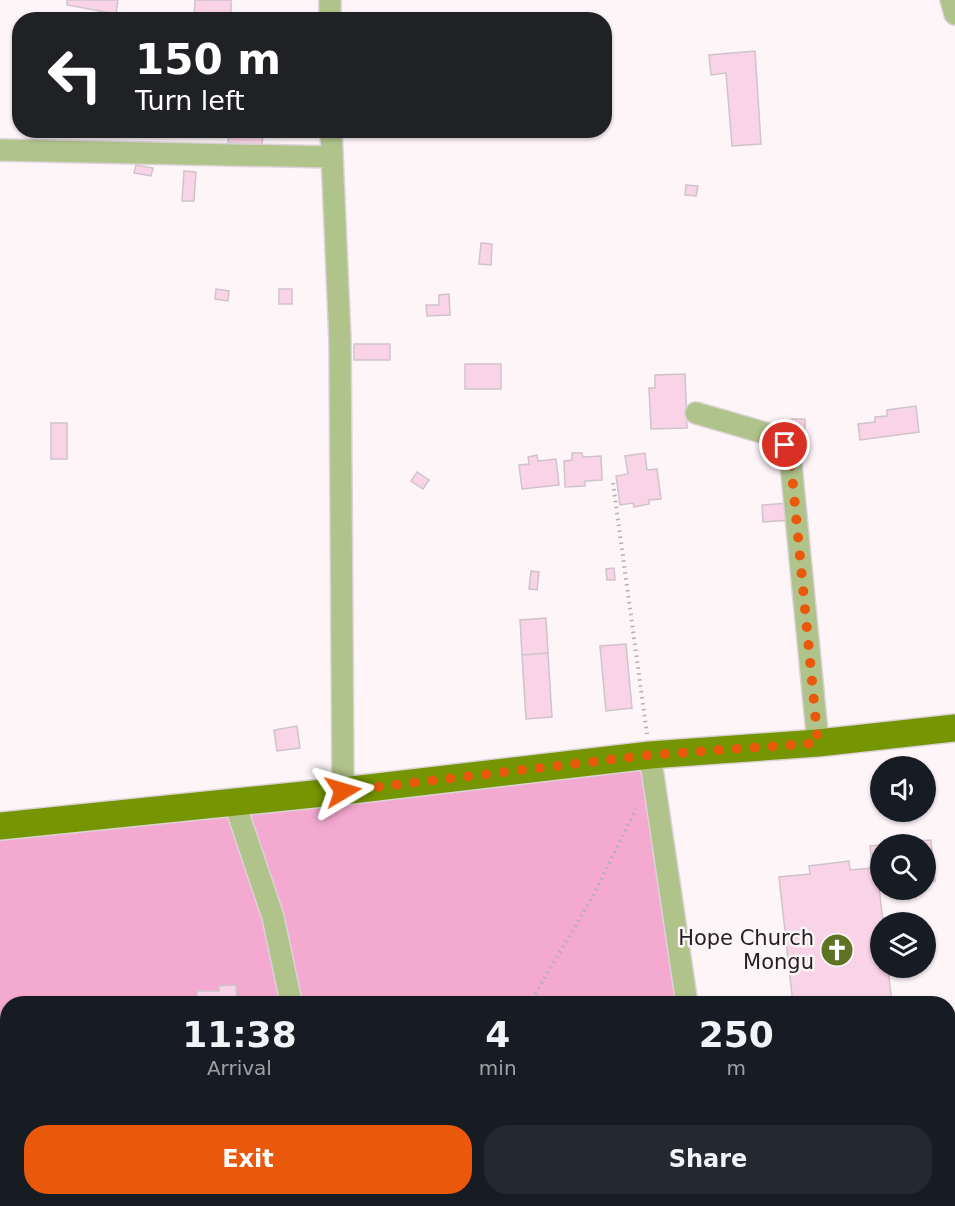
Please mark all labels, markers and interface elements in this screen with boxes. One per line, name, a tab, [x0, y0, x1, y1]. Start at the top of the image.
text: 150 m	[135, 35, 281, 84]
icon: left	[36, 36, 114, 114]
text: Turn left	[135, 85, 245, 116]
pin	[759, 419, 810, 470]
icon: arrive	[768, 428, 801, 461]
map controls	[870, 756, 936, 978]
button: sound	[870, 756, 936, 822]
position arrow	[311, 759, 375, 823]
button: search	[870, 834, 936, 900]
button: layers	[870, 912, 936, 978]
place label: Hope Church Mongu	[678, 926, 814, 974]
church icon: Hope Church Mongu	[819, 932, 855, 968]
text: 11:38	[182, 1014, 297, 1055]
text: 4	[485, 1014, 510, 1055]
text: 250	[699, 1014, 774, 1055]
text: Arrival	[207, 1056, 272, 1080]
text: min	[479, 1056, 517, 1080]
text: m	[727, 1056, 746, 1080]
button: Exit	[24, 1125, 472, 1194]
button: Share	[484, 1125, 932, 1194]

